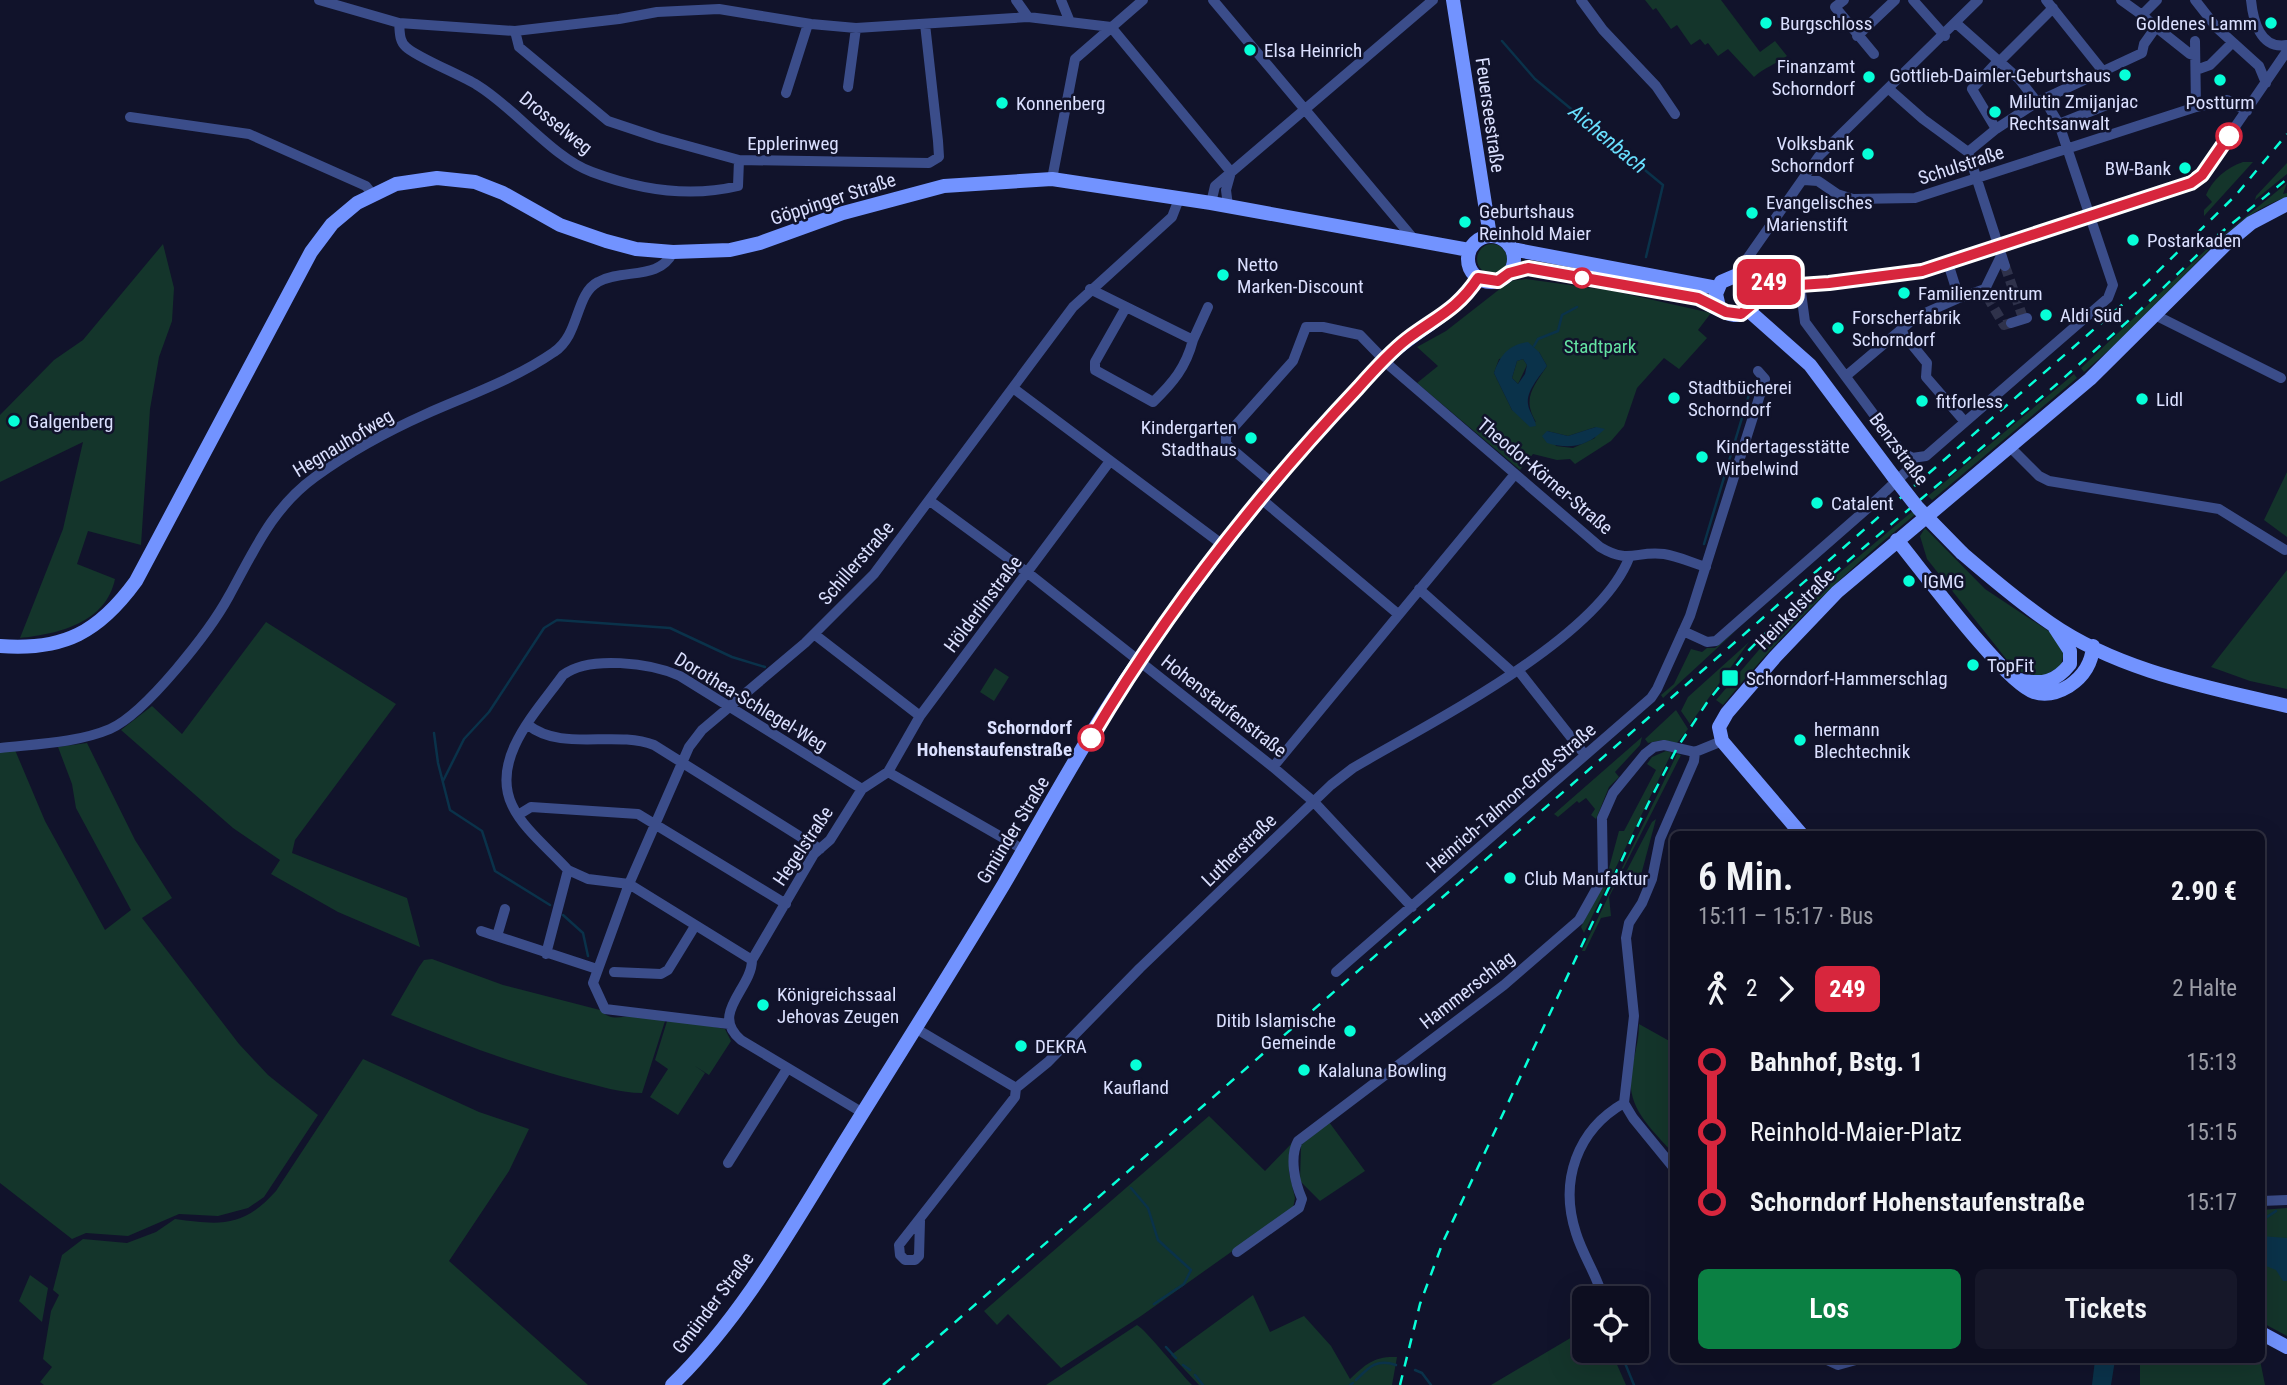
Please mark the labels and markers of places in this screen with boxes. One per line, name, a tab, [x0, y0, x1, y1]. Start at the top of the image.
place label: Burgschloss	[1780, 12, 1872, 35]
place label: Goldenes Lamm	[2136, 12, 2257, 35]
marker: Burgschloss	[1758, 15, 1774, 31]
marker: Goldenes Lamm	[2263, 15, 2279, 31]
place label: Elsa Heinrich	[1264, 39, 1362, 62]
marker: Elsa Heinrich	[1242, 42, 1258, 58]
place label: Finanzamt Schorndorf	[1772, 55, 1855, 100]
place label: Gottlieb-Daimler-Geburtshaus	[1890, 64, 2111, 87]
marker: Gottlieb-Daimler-Geburtshaus	[2117, 67, 2133, 83]
marker: Finanzamt Schorndorf	[1861, 69, 1877, 85]
marker: Postturm	[2212, 72, 2228, 88]
place label: Milutin Zmijanjac Rechtsanwalt	[2009, 90, 2138, 135]
place label: Postturm	[2185, 91, 2255, 114]
place label: Konnenberg	[1016, 92, 1105, 115]
marker: Konnenberg	[994, 95, 1010, 111]
marker: Milutin Zmijanjac Rechtsanwalt	[1987, 104, 2003, 120]
unlabelled marker	[2216, 123, 2242, 149]
place label: Volksbank Schorndorf	[1771, 132, 1854, 177]
marker: Volksbank Schorndorf	[1860, 146, 1876, 162]
place label: BW-Bank	[2105, 157, 2171, 180]
marker: BW-Bank	[2177, 160, 2193, 176]
place label: Evangelisches Marienstift	[1766, 191, 1873, 236]
place label: Geburtshaus Reinhold Maier	[1479, 200, 1591, 245]
marker: Evangelisches Marienstift	[1744, 205, 1760, 221]
marker: Geburtshaus Reinhold Maier	[1457, 214, 1473, 230]
place label: Postarkaden	[2147, 229, 2241, 252]
marker: Postarkaden	[2125, 232, 2141, 248]
place label: Netto Marken-Discount	[1237, 253, 1364, 298]
marker: Netto Marken-Discount	[1215, 267, 1231, 283]
unlabelled marker	[1572, 268, 1592, 288]
place label: Familienzentrum	[1918, 282, 2043, 305]
marker: Familienzentrum	[1896, 285, 1912, 301]
place label: Aldi Süd	[2060, 304, 2122, 327]
place label: Forscherfabrik Schorndorf	[1852, 306, 1961, 351]
marker: Aldi Süd	[2038, 307, 2054, 323]
marker: Forscherfabrik Schorndorf	[1830, 320, 1846, 336]
place label: Stadtbücherei Schorndorf	[1688, 376, 1792, 421]
place label: Lidl	[2156, 388, 2183, 411]
marker: Stadtbücherei Schorndorf	[1666, 390, 1682, 406]
place label: fitforless	[1936, 390, 2003, 413]
marker: Lidl	[2134, 391, 2150, 407]
marker: fitforless	[1914, 393, 1930, 409]
place label: Galgenberg	[28, 410, 113, 433]
marker: Galgenberg	[6, 413, 22, 429]
place label: Kindergarten Stadthaus	[1141, 416, 1237, 461]
marker: Kindergarten Stadthaus	[1243, 430, 1259, 446]
place label: Kindertagesstätte Wirbelwind	[1716, 435, 1850, 480]
marker: Kindertagesstätte Wirbelwind	[1694, 449, 1710, 465]
place label: Catalent	[1831, 492, 1894, 515]
marker: Catalent	[1809, 495, 1825, 511]
place label: IGMG	[1923, 570, 1965, 593]
marker: IGMG	[1901, 573, 1917, 589]
place label: TopFit	[1987, 654, 2034, 677]
marker: TopFit	[1965, 657, 1981, 673]
place label: Schorndorf-Hammerschlag	[1746, 667, 1948, 690]
marker: Schorndorf-Hammerschlag	[1720, 668, 1740, 688]
place label: Schorndorf Hohenstaufenstraße	[917, 716, 1073, 761]
place label: hermann Blechtechnik	[1814, 718, 1911, 763]
marker: Schorndorf Hohenstaufenstraße	[1078, 725, 1104, 751]
marker: hermann Blechtechnik	[1792, 732, 1808, 748]
place label: Club Manufaktur	[1524, 867, 1648, 890]
marker: Club Manufaktur	[1502, 870, 1518, 886]
place label: Königreichssaal Jehovas Zeugen	[777, 983, 899, 1028]
marker: Königreichssaal Jehovas Zeugen	[755, 997, 771, 1013]
place label: Ditib Islamische Gemeinde	[1216, 1009, 1336, 1054]
marker: Ditib Islamische Gemeinde	[1342, 1023, 1358, 1039]
place label: DEKRA	[1035, 1035, 1087, 1058]
marker: DEKRA	[1013, 1038, 1029, 1054]
marker: Kaufland	[1128, 1057, 1144, 1073]
place label: Kalaluna Bowling	[1318, 1059, 1447, 1082]
marker: Kalaluna Bowling	[1296, 1062, 1312, 1078]
place label: Kaufland	[1103, 1076, 1169, 1099]

